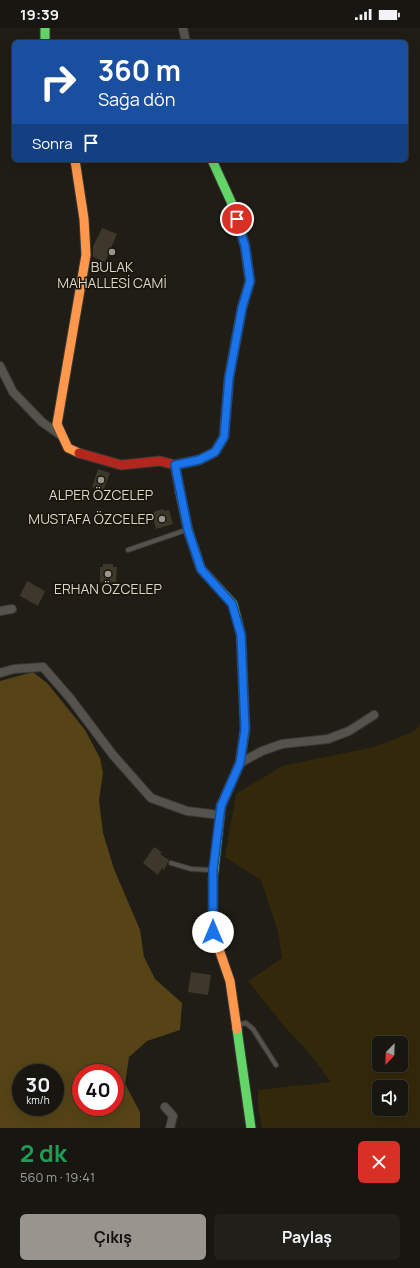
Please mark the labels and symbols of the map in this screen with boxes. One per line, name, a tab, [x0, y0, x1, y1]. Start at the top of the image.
pin	[220, 202, 254, 236]
marker: BULAK MAHALLESİ CAMİ	[107, 247, 117, 257]
place label: BULAK MAHALLESİ CAMİ	[57, 257, 167, 292]
marker: ALPER ÖZCELEP	[96, 475, 106, 485]
place label: ALPER ÖZCELEP	[49, 485, 154, 504]
place label: MUSTAFA ÖZCELEP	[28, 509, 155, 528]
marker: MUSTAFA ÖZCELEP	[157, 514, 167, 524]
marker: ERHAN ÖZCELEP	[103, 569, 113, 579]
place label: ERHAN ÖZCELEP	[54, 579, 163, 598]
position arrow	[192, 911, 234, 953]
north arrow	[372, 1036, 408, 1072]
speed limit sign: 40	[72, 1064, 124, 1116]

